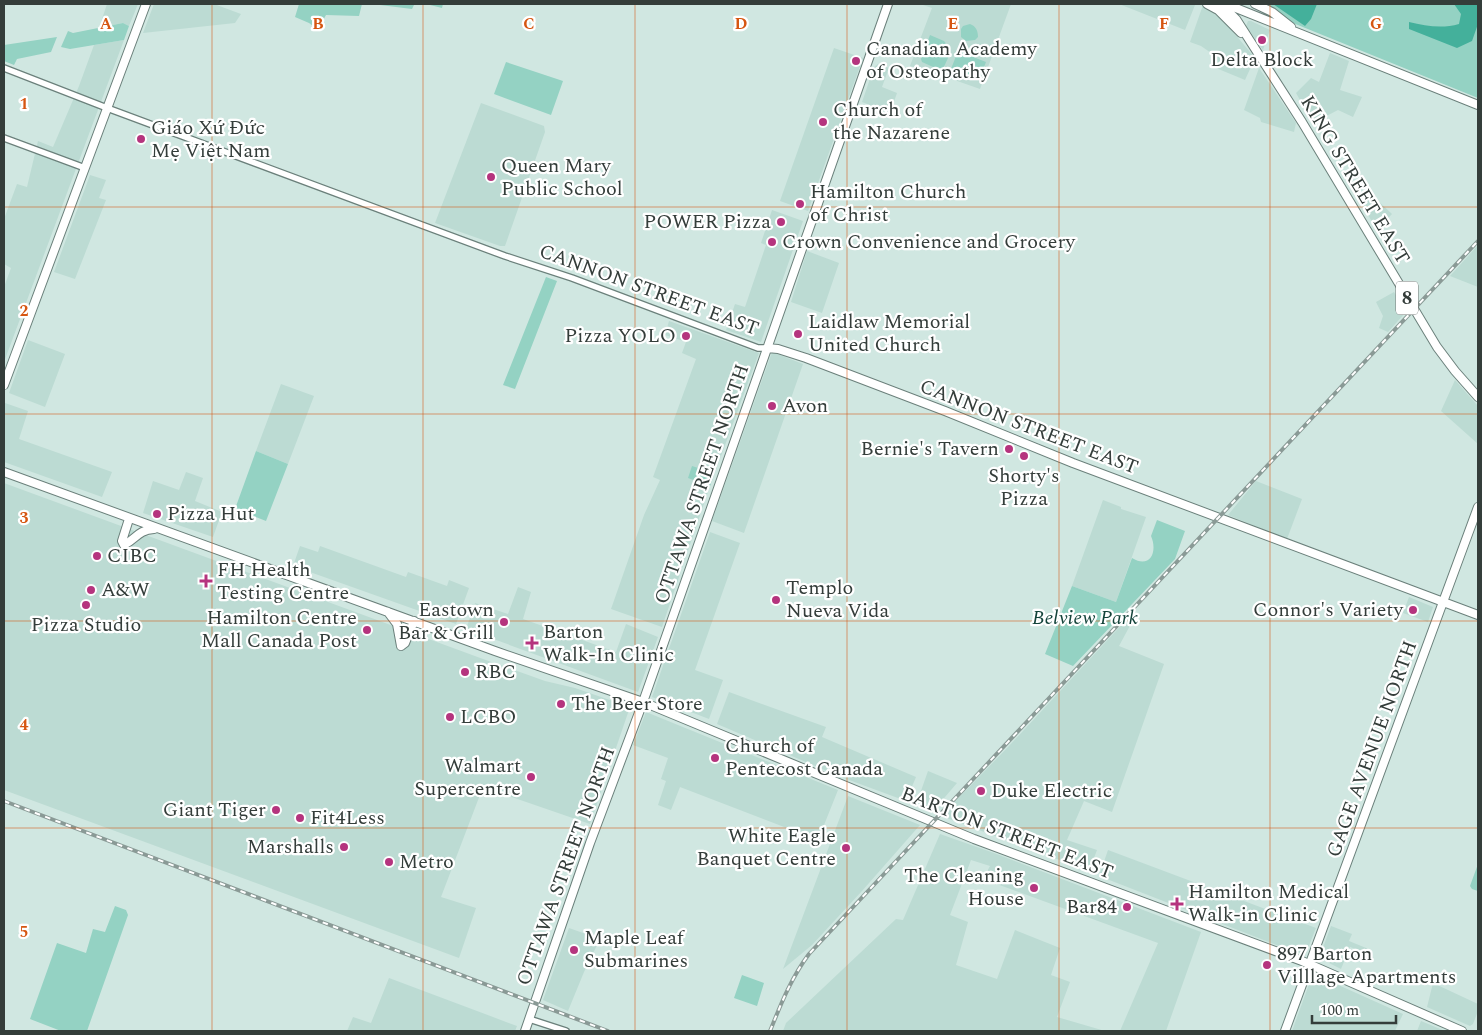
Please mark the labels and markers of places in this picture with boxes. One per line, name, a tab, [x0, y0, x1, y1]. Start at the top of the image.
place label: Canadian Academy of Osteopathy	[866, 34, 1038, 87]
marker: Delta Block	[1256, 34, 1268, 46]
place label: Delta Block	[1210, 45, 1314, 75]
marker: Canadian Academy of Osteopathy	[850, 55, 862, 67]
place label: Church of the Nazarene	[833, 95, 950, 148]
place label: Giáo Xứ Đức Mẹ Việt Nam	[151, 113, 270, 166]
marker: Church of the Nazarene	[817, 116, 829, 128]
marker: Giáo Xứ Đức Mẹ Việt Nam	[135, 133, 147, 145]
place label: Queen Mary Public School	[501, 151, 623, 204]
marker: Queen Mary Public School	[485, 171, 497, 183]
place label: Hamilton Church of Christ	[810, 177, 966, 230]
marker: Hamilton Church of Christ	[794, 198, 806, 210]
place label: POWER Pizza	[644, 207, 771, 237]
marker: POWER Pizza	[775, 216, 787, 228]
place label: Crown Convenience and Grocery	[782, 227, 1076, 257]
marker: Crown Convenience and Grocery	[766, 236, 778, 248]
place label: Laidlaw Memorial United Church	[808, 307, 970, 360]
place label: Pizza YOLO	[564, 321, 676, 351]
marker: Laidlaw Memorial United Church	[792, 328, 804, 340]
marker: Pizza YOLO	[680, 330, 692, 342]
place label: Avon	[782, 391, 828, 421]
marker: Avon	[766, 400, 778, 412]
place label: Bernie's Tavern	[861, 434, 999, 464]
marker: Bernie's Tavern	[1003, 443, 1015, 455]
marker: Shorty's Pizza	[1018, 450, 1030, 462]
place label: Shorty's Pizza	[988, 461, 1060, 514]
place label: Pizza Hut	[167, 499, 255, 529]
marker: Pizza Hut	[151, 508, 163, 520]
place label: CIBC	[107, 541, 157, 571]
marker: CIBC	[91, 550, 103, 562]
place label: FH Health Testing Centre	[217, 555, 349, 608]
place label: Templo Nueva Vida	[786, 573, 889, 626]
marker: FH Health Testing Centre	[199, 574, 213, 588]
place label: A&W	[101, 575, 150, 605]
marker: A&W	[85, 584, 97, 596]
marker: Templo Nueva Vida	[770, 594, 782, 606]
place label: Eastown Bar & Grill	[398, 595, 494, 648]
place label: Connor's Variety	[1253, 595, 1404, 625]
marker: Pizza Studio	[80, 599, 92, 611]
place label: Hamilton Centre Mall Canada Post	[201, 603, 357, 656]
marker: Connor's Variety	[1407, 604, 1419, 616]
place label: Pizza Studio	[31, 610, 141, 640]
marker: Eastown Bar & Grill	[498, 616, 510, 628]
place label: Barton Walk-In Clinic	[543, 617, 674, 670]
marker: Hamilton Centre Mall Canada Post	[361, 624, 373, 636]
marker: Barton Walk-In Clinic	[525, 636, 539, 650]
place label: RBC	[475, 657, 516, 687]
marker: RBC	[459, 666, 471, 678]
place label: The Beer Store	[571, 689, 703, 719]
marker: The Beer Store	[555, 698, 567, 710]
place label: LCBO	[460, 702, 516, 732]
marker: LCBO	[444, 711, 456, 723]
place label: Church of Pentecost Canada	[725, 731, 883, 784]
place label: Walmart Supercentre	[414, 751, 521, 804]
marker: Church of Pentecost Canada	[709, 752, 721, 764]
marker: Walmart Supercentre	[525, 771, 537, 783]
place label: Duke Electric	[991, 776, 1112, 806]
marker: Duke Electric	[975, 785, 987, 797]
place label: Giant Tiger	[163, 795, 266, 825]
place label: Fit4Less	[310, 803, 385, 833]
marker: Giant Tiger	[270, 804, 282, 816]
marker: Fit4Less	[294, 812, 306, 824]
place label: White Eagle Banquet Centre	[697, 821, 836, 874]
place label: Marshalls	[247, 832, 334, 862]
marker: Marshalls	[338, 841, 350, 853]
marker: White Eagle Banquet Centre	[840, 842, 852, 854]
place label: Metro	[399, 847, 454, 877]
marker: Metro	[383, 856, 395, 868]
place label: The Cleaning House	[904, 861, 1024, 914]
place label: Hamilton Medical Walk-in Clinic	[1188, 877, 1349, 930]
marker: The Cleaning House	[1028, 882, 1040, 894]
place label: Bar84	[1066, 892, 1117, 922]
marker: Hamilton Medical Walk-in Clinic	[1170, 897, 1184, 911]
marker: Bar84	[1121, 901, 1133, 913]
place label: Maple Leaf Submarines	[584, 923, 688, 976]
place label: 897 Barton Villlage Apartments	[1277, 939, 1456, 992]
marker: Maple Leaf Submarines	[568, 944, 580, 956]
marker: 897 Barton Villlage Apartments	[1261, 959, 1273, 971]

